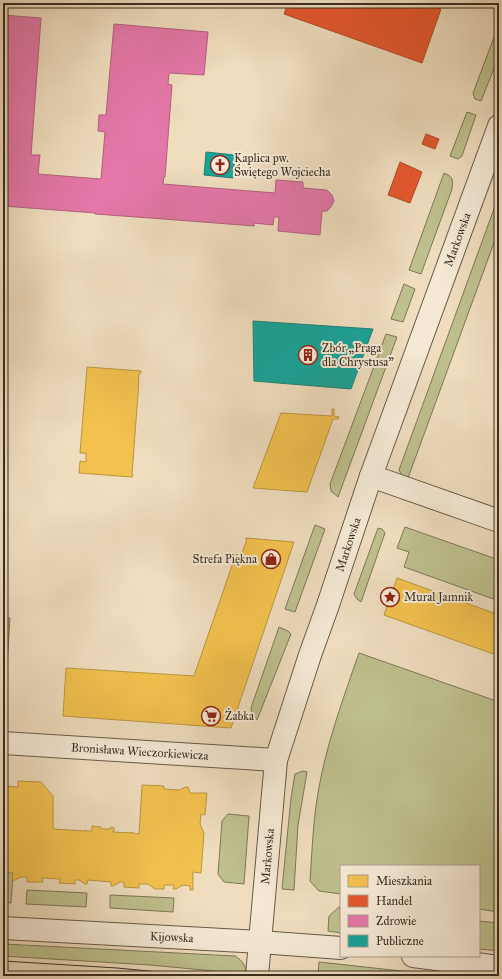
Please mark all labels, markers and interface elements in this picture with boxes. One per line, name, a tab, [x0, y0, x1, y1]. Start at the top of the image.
place label: Kaplica pw. Świętego Wojciecha	[234, 151, 331, 180]
church icon: Kaplica pw. Świętego Wojciecha	[209, 154, 231, 176]
street label: Markowska	[441, 210, 474, 268]
place label: Zbór „Praga dla Chrystusa”	[322, 341, 394, 369]
building icon: Zbór „Praga dla Chrystusa”	[297, 344, 319, 366]
street label: Markowska	[333, 515, 364, 574]
shop icon: Strefa Piękna	[260, 548, 282, 570]
place label: Strefa Piękna	[193, 552, 258, 566]
place icon: Mural Jamnik	[379, 586, 401, 608]
place label: Mural Jamnik	[404, 590, 474, 605]
supermarket icon: Żabka	[200, 705, 222, 727]
place label: Żabka	[225, 708, 255, 723]
street label: Bronisława Wieczorkiewicza	[70, 740, 210, 763]
street label: Markowska	[258, 827, 277, 885]
legend	[340, 865, 480, 957]
text: Mieszkania	[376, 874, 433, 888]
text: Handel	[376, 894, 413, 908]
text: Zdrowie	[376, 914, 416, 928]
street label: Kijowska	[150, 929, 195, 945]
text: Publiczne	[376, 934, 424, 948]

